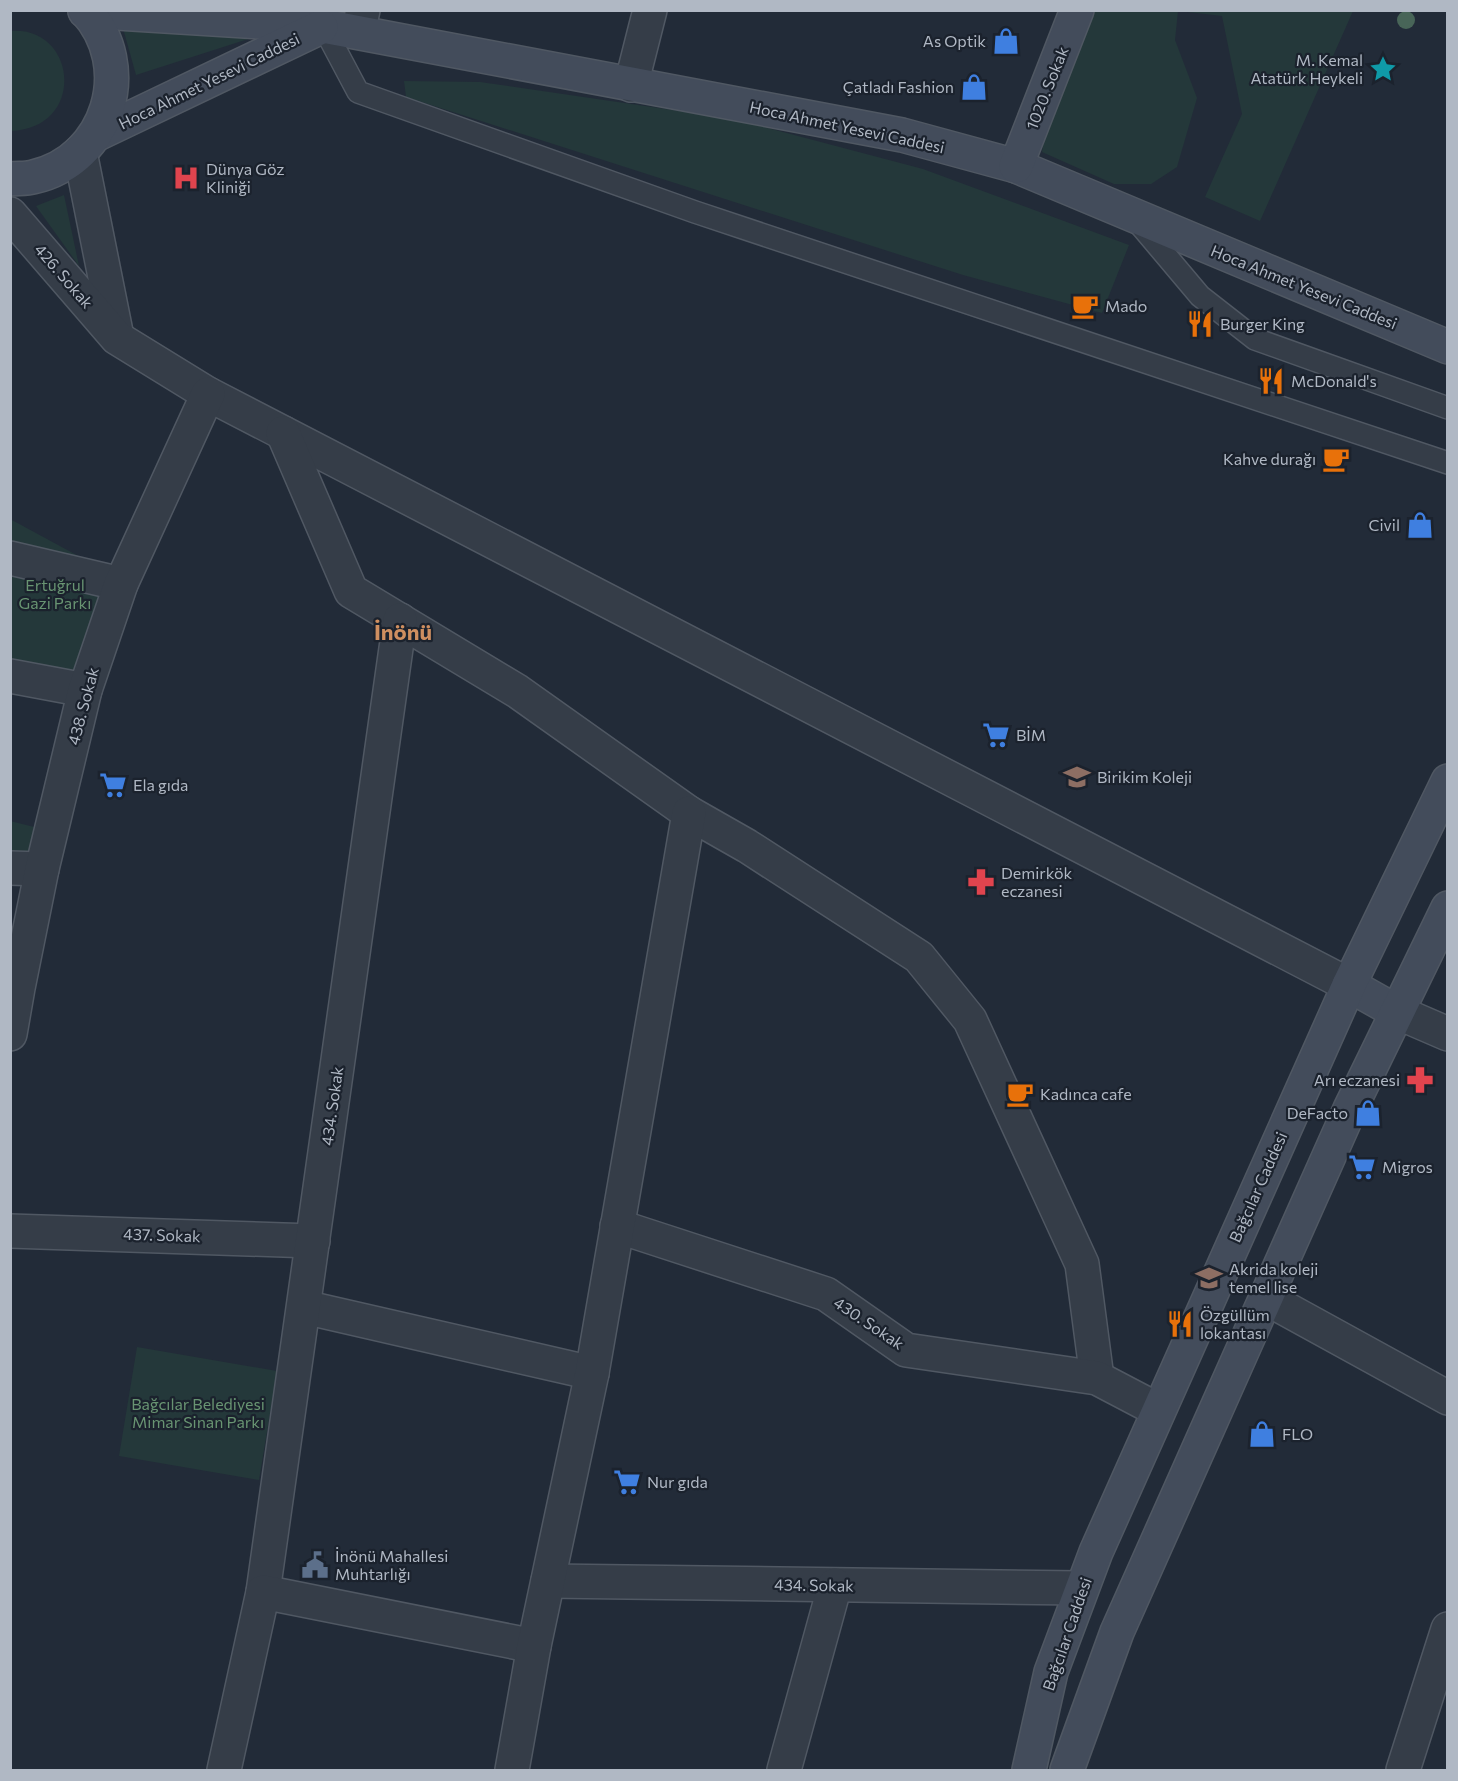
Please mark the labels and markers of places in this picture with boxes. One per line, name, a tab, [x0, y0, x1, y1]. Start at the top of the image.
shop icon: As Optik	[991, 26, 1021, 56]
place label: As Optik	[923, 31, 986, 50]
place label: M. Kemal Atatürk Heykeli	[1251, 50, 1363, 87]
place icon: M. Kemal Atatürk Heykeli	[1368, 54, 1398, 84]
shop icon: Çatladı Fashion	[959, 72, 989, 102]
place label: Çatladı Fashion	[843, 77, 954, 96]
place label: Dünya Göz Kliniği	[206, 159, 285, 196]
hospital icon: Dünya Göz Kliniği	[171, 163, 201, 193]
cafe icon: Mado	[1070, 291, 1100, 321]
place label: Mado	[1105, 296, 1147, 315]
restaurant icon: Burger King	[1185, 309, 1215, 339]
place label: Burger King	[1220, 314, 1305, 333]
restaurant icon: McDonald's	[1256, 366, 1286, 396]
place label: McDonald's	[1291, 371, 1377, 390]
cafe icon: Kahve durağı	[1321, 444, 1351, 474]
place label: Kahve durağı	[1223, 449, 1316, 468]
shop icon: Civil	[1405, 510, 1435, 540]
place label: Civil	[1369, 515, 1400, 534]
supermarket icon: BİM	[981, 720, 1011, 750]
place label: BİM	[1016, 725, 1046, 744]
school or university icon: Birikim Koleji	[1062, 762, 1092, 792]
place label: Birikim Koleji	[1097, 767, 1192, 786]
supermarket icon: Ela gıda	[98, 770, 128, 800]
place label: Ela gıda	[133, 775, 188, 794]
place label: Demirkök eczanesi	[1001, 863, 1073, 900]
pharmacy icon: Demirkök eczanesi	[966, 867, 996, 897]
pharmacy icon: Arı eczanesi	[1405, 1065, 1435, 1095]
place label: Arı eczanesi	[1314, 1070, 1400, 1089]
cafe icon: Kadınca cafe	[1005, 1079, 1035, 1109]
place label: Kadınca cafe	[1040, 1084, 1132, 1103]
shop icon: DeFacto	[1353, 1098, 1383, 1128]
place label: DeFacto	[1287, 1103, 1348, 1122]
supermarket icon: Migros	[1347, 1152, 1377, 1182]
place label: Migros	[1382, 1157, 1433, 1176]
place label: Akrida koleji temel lise	[1229, 1259, 1318, 1296]
school or university icon: Akrida koleji temel lise	[1194, 1263, 1224, 1293]
place label: Özgüllüm lokantası	[1200, 1305, 1270, 1342]
restaurant icon: Özgüllüm lokantası	[1165, 1309, 1195, 1339]
shop icon: FLO	[1247, 1419, 1277, 1449]
place label: FLO	[1282, 1424, 1313, 1443]
supermarket icon: Nur gıda	[612, 1467, 642, 1497]
place label: Nur gıda	[647, 1472, 708, 1491]
place label: İnönü Mahallesi Muhtarlığı	[335, 1546, 448, 1583]
public building icon: İnönü Mahallesi Muhtarlığı	[300, 1550, 330, 1580]

